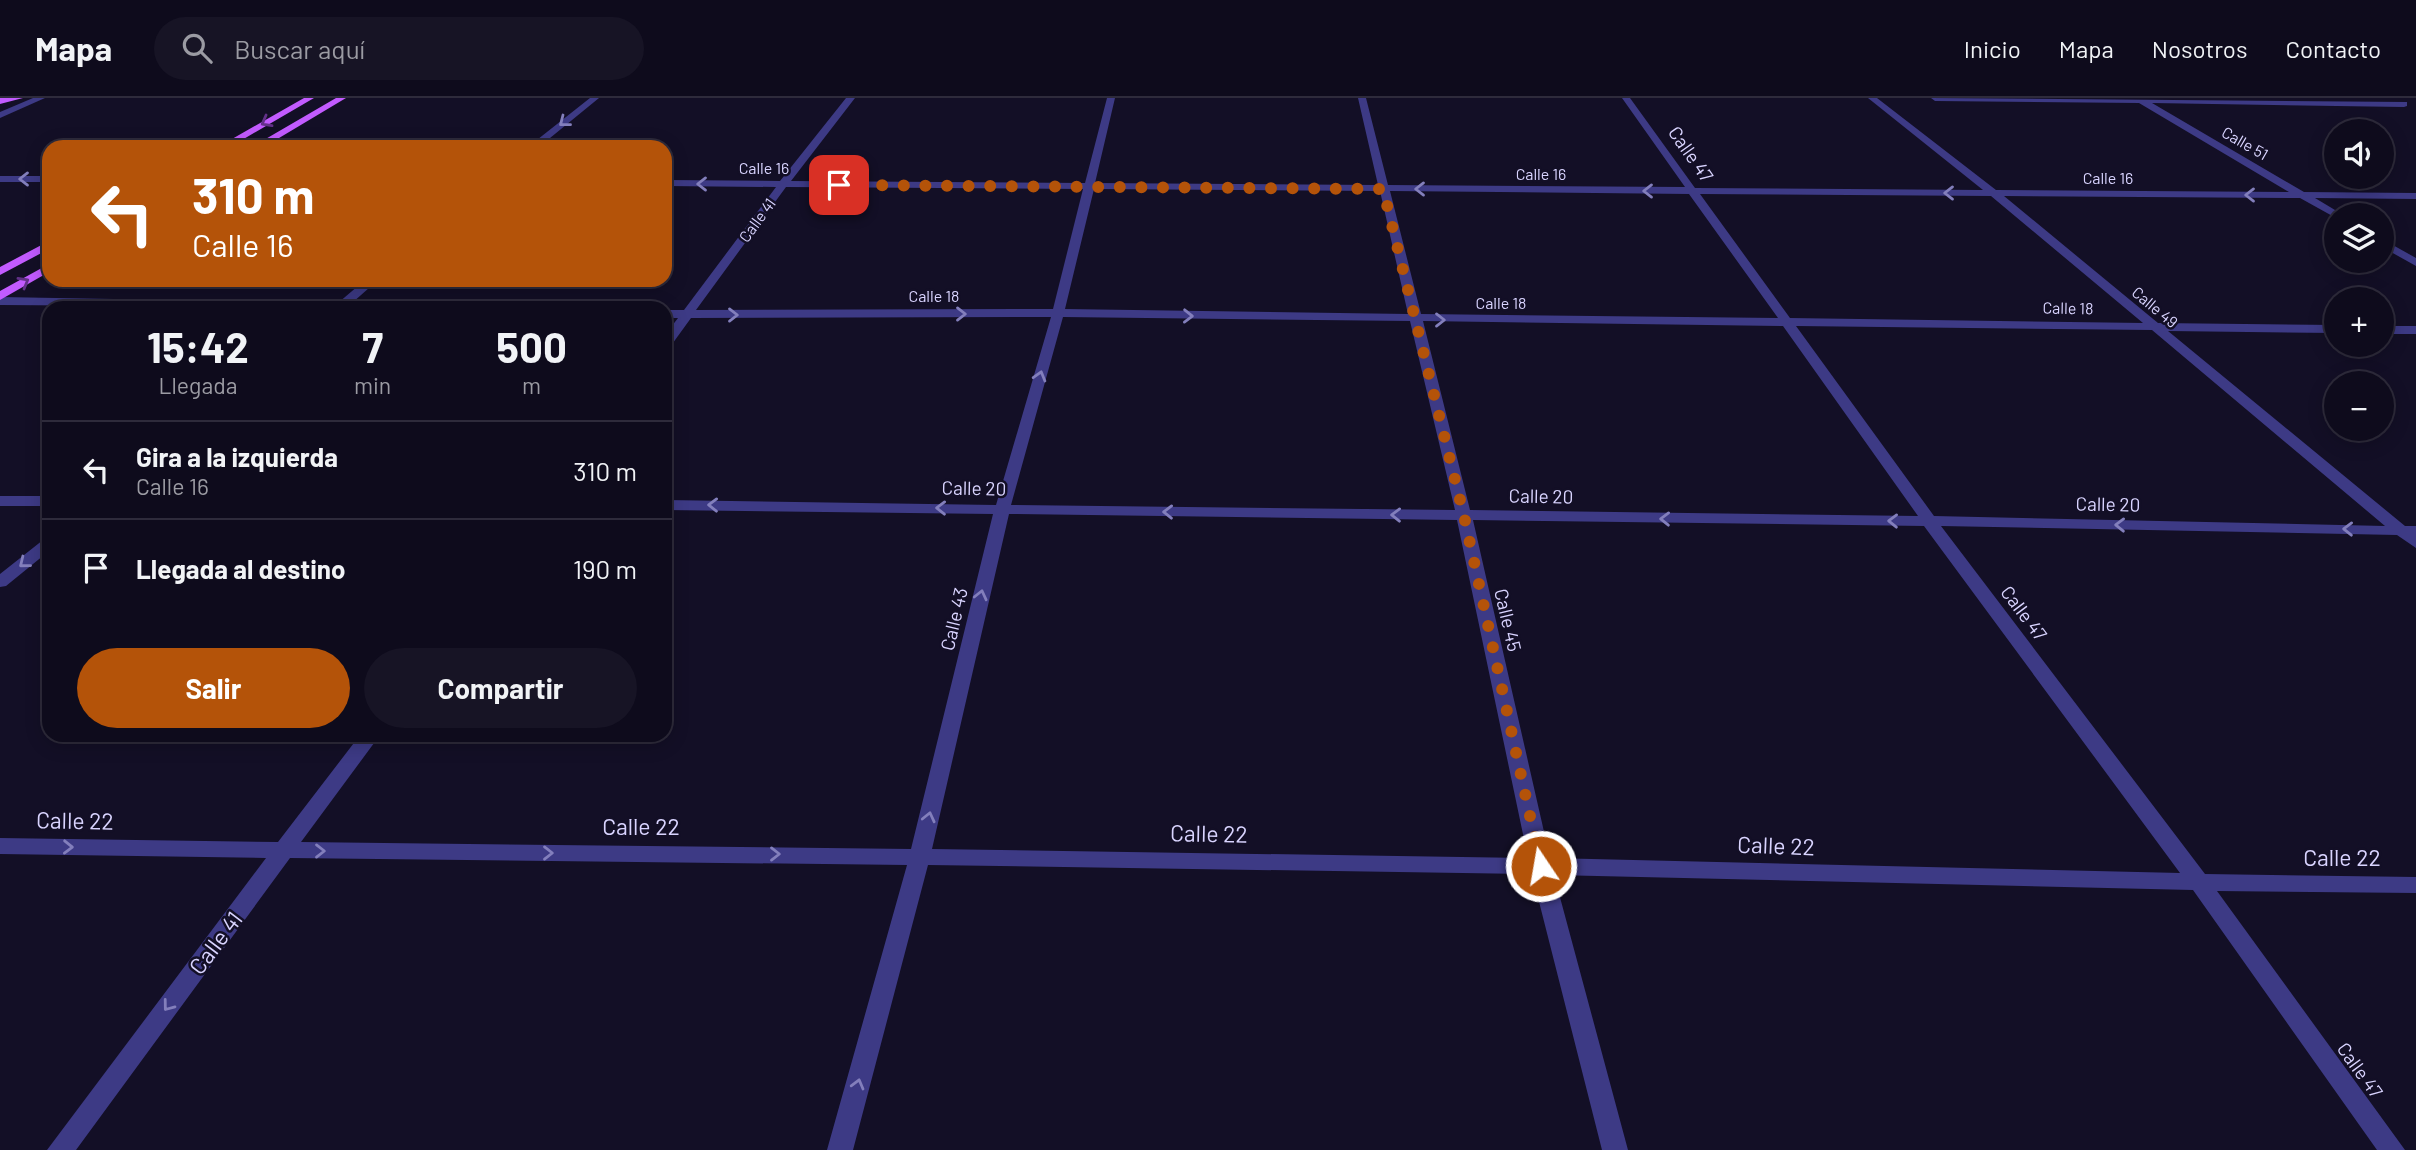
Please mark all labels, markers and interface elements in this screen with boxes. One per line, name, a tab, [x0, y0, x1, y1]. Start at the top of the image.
search box	[154, 17, 644, 80]
text: Mapa	[35, 28, 112, 68]
icon: search	[178, 29, 216, 67]
text: Buscar aquí	[234, 33, 365, 64]
text: Inicio	[1964, 34, 2021, 63]
text: Mapa	[2059, 34, 2114, 63]
text: Nosotros	[2152, 34, 2248, 63]
text: Contacto	[2286, 34, 2381, 63]
one-way arrow	[261, 114, 273, 128]
one-way arrow	[560, 114, 572, 127]
map controls	[2324, 119, 2394, 441]
button: sound	[2324, 119, 2394, 189]
street label: Calle 47	[1664, 121, 1719, 186]
street label: Calle 51	[2219, 122, 2272, 163]
pin	[809, 155, 869, 215]
street label: Calle 16	[739, 158, 789, 177]
street label: Calle 16	[1516, 164, 1566, 183]
text: 310 m	[192, 165, 314, 224]
icon: arrive	[820, 166, 858, 204]
icon: left	[77, 168, 168, 259]
street label: Calle 16	[2083, 168, 2133, 187]
one-way arrow	[19, 171, 29, 187]
one-way arrow	[696, 176, 707, 192]
one-way arrow	[1415, 181, 1425, 197]
one-way arrow	[1642, 183, 1653, 199]
one-way arrow	[1943, 185, 1954, 201]
one-way arrow	[2244, 187, 2255, 203]
street label: Calle 41	[734, 194, 779, 245]
button: layers	[2324, 203, 2394, 273]
text: Calle 16	[192, 225, 293, 263]
one-way arrow	[17, 277, 30, 290]
street label: Calle 49	[2129, 282, 2182, 331]
street label: Calle 18	[909, 286, 959, 305]
button: +	[2324, 287, 2394, 357]
street label: Calle 18	[1476, 293, 1526, 312]
street label: Calle 18	[2042, 298, 2094, 317]
one-way arrow	[956, 306, 966, 322]
one-way arrow	[728, 307, 739, 323]
one-way arrow	[1183, 308, 1194, 323]
one-way arrow	[1435, 312, 1446, 327]
text: 15:42	[147, 321, 249, 371]
text: 7	[362, 321, 383, 371]
text: 500	[496, 321, 567, 371]
one-way arrow	[1031, 370, 1046, 382]
text: Llegada	[158, 371, 237, 399]
text: min	[354, 371, 391, 399]
text: m	[522, 371, 541, 399]
button: −	[2324, 371, 2394, 441]
text: Gira a la izquierda	[136, 441, 338, 472]
icon: left	[77, 451, 115, 489]
text: 310 m	[573, 455, 637, 486]
text: Calle 16	[136, 472, 209, 500]
street label: Calle 20	[941, 475, 1007, 500]
street label: Calle 20	[1508, 483, 1574, 508]
street label: Calle 20	[2075, 491, 2141, 516]
one-way arrow	[707, 497, 718, 513]
one-way arrow	[935, 500, 945, 516]
one-way arrow	[1162, 504, 1173, 520]
one-way arrow	[1390, 508, 1401, 523]
one-way arrow	[1660, 511, 1671, 526]
one-way arrow	[1887, 513, 1898, 529]
one-way arrow	[2115, 517, 2125, 533]
one-way arrow	[2342, 522, 2353, 537]
icon: arrive	[77, 549, 115, 587]
text: Llegada al destino	[136, 553, 345, 584]
text: 190 m	[573, 553, 637, 584]
one-way arrow	[20, 554, 32, 567]
street label: Calle 47	[1996, 581, 2052, 645]
street label: Calle 43	[935, 585, 972, 653]
street label: Calle 45	[1490, 586, 1527, 654]
one-way arrow	[973, 590, 987, 602]
button: Salir	[77, 648, 350, 728]
button: Compartir	[364, 648, 637, 728]
street label: Calle 22	[36, 805, 114, 835]
one-way arrow	[921, 811, 935, 823]
street label: Calle 22	[602, 812, 680, 840]
street label: Calle 22	[1170, 818, 1248, 848]
position arrow	[1504, 829, 1578, 903]
street label: Calle 22	[1737, 830, 1815, 860]
one-way arrow	[63, 839, 74, 855]
one-way arrow	[315, 843, 326, 859]
street label: Calle 22	[2303, 843, 2381, 871]
one-way arrow	[542, 845, 553, 860]
one-way arrow	[770, 846, 781, 862]
street label: Calle 41	[182, 905, 248, 979]
one-way arrow	[164, 998, 177, 1011]
street label: Calle 47	[2333, 1038, 2388, 1102]
one-way arrow	[850, 1078, 864, 1090]

